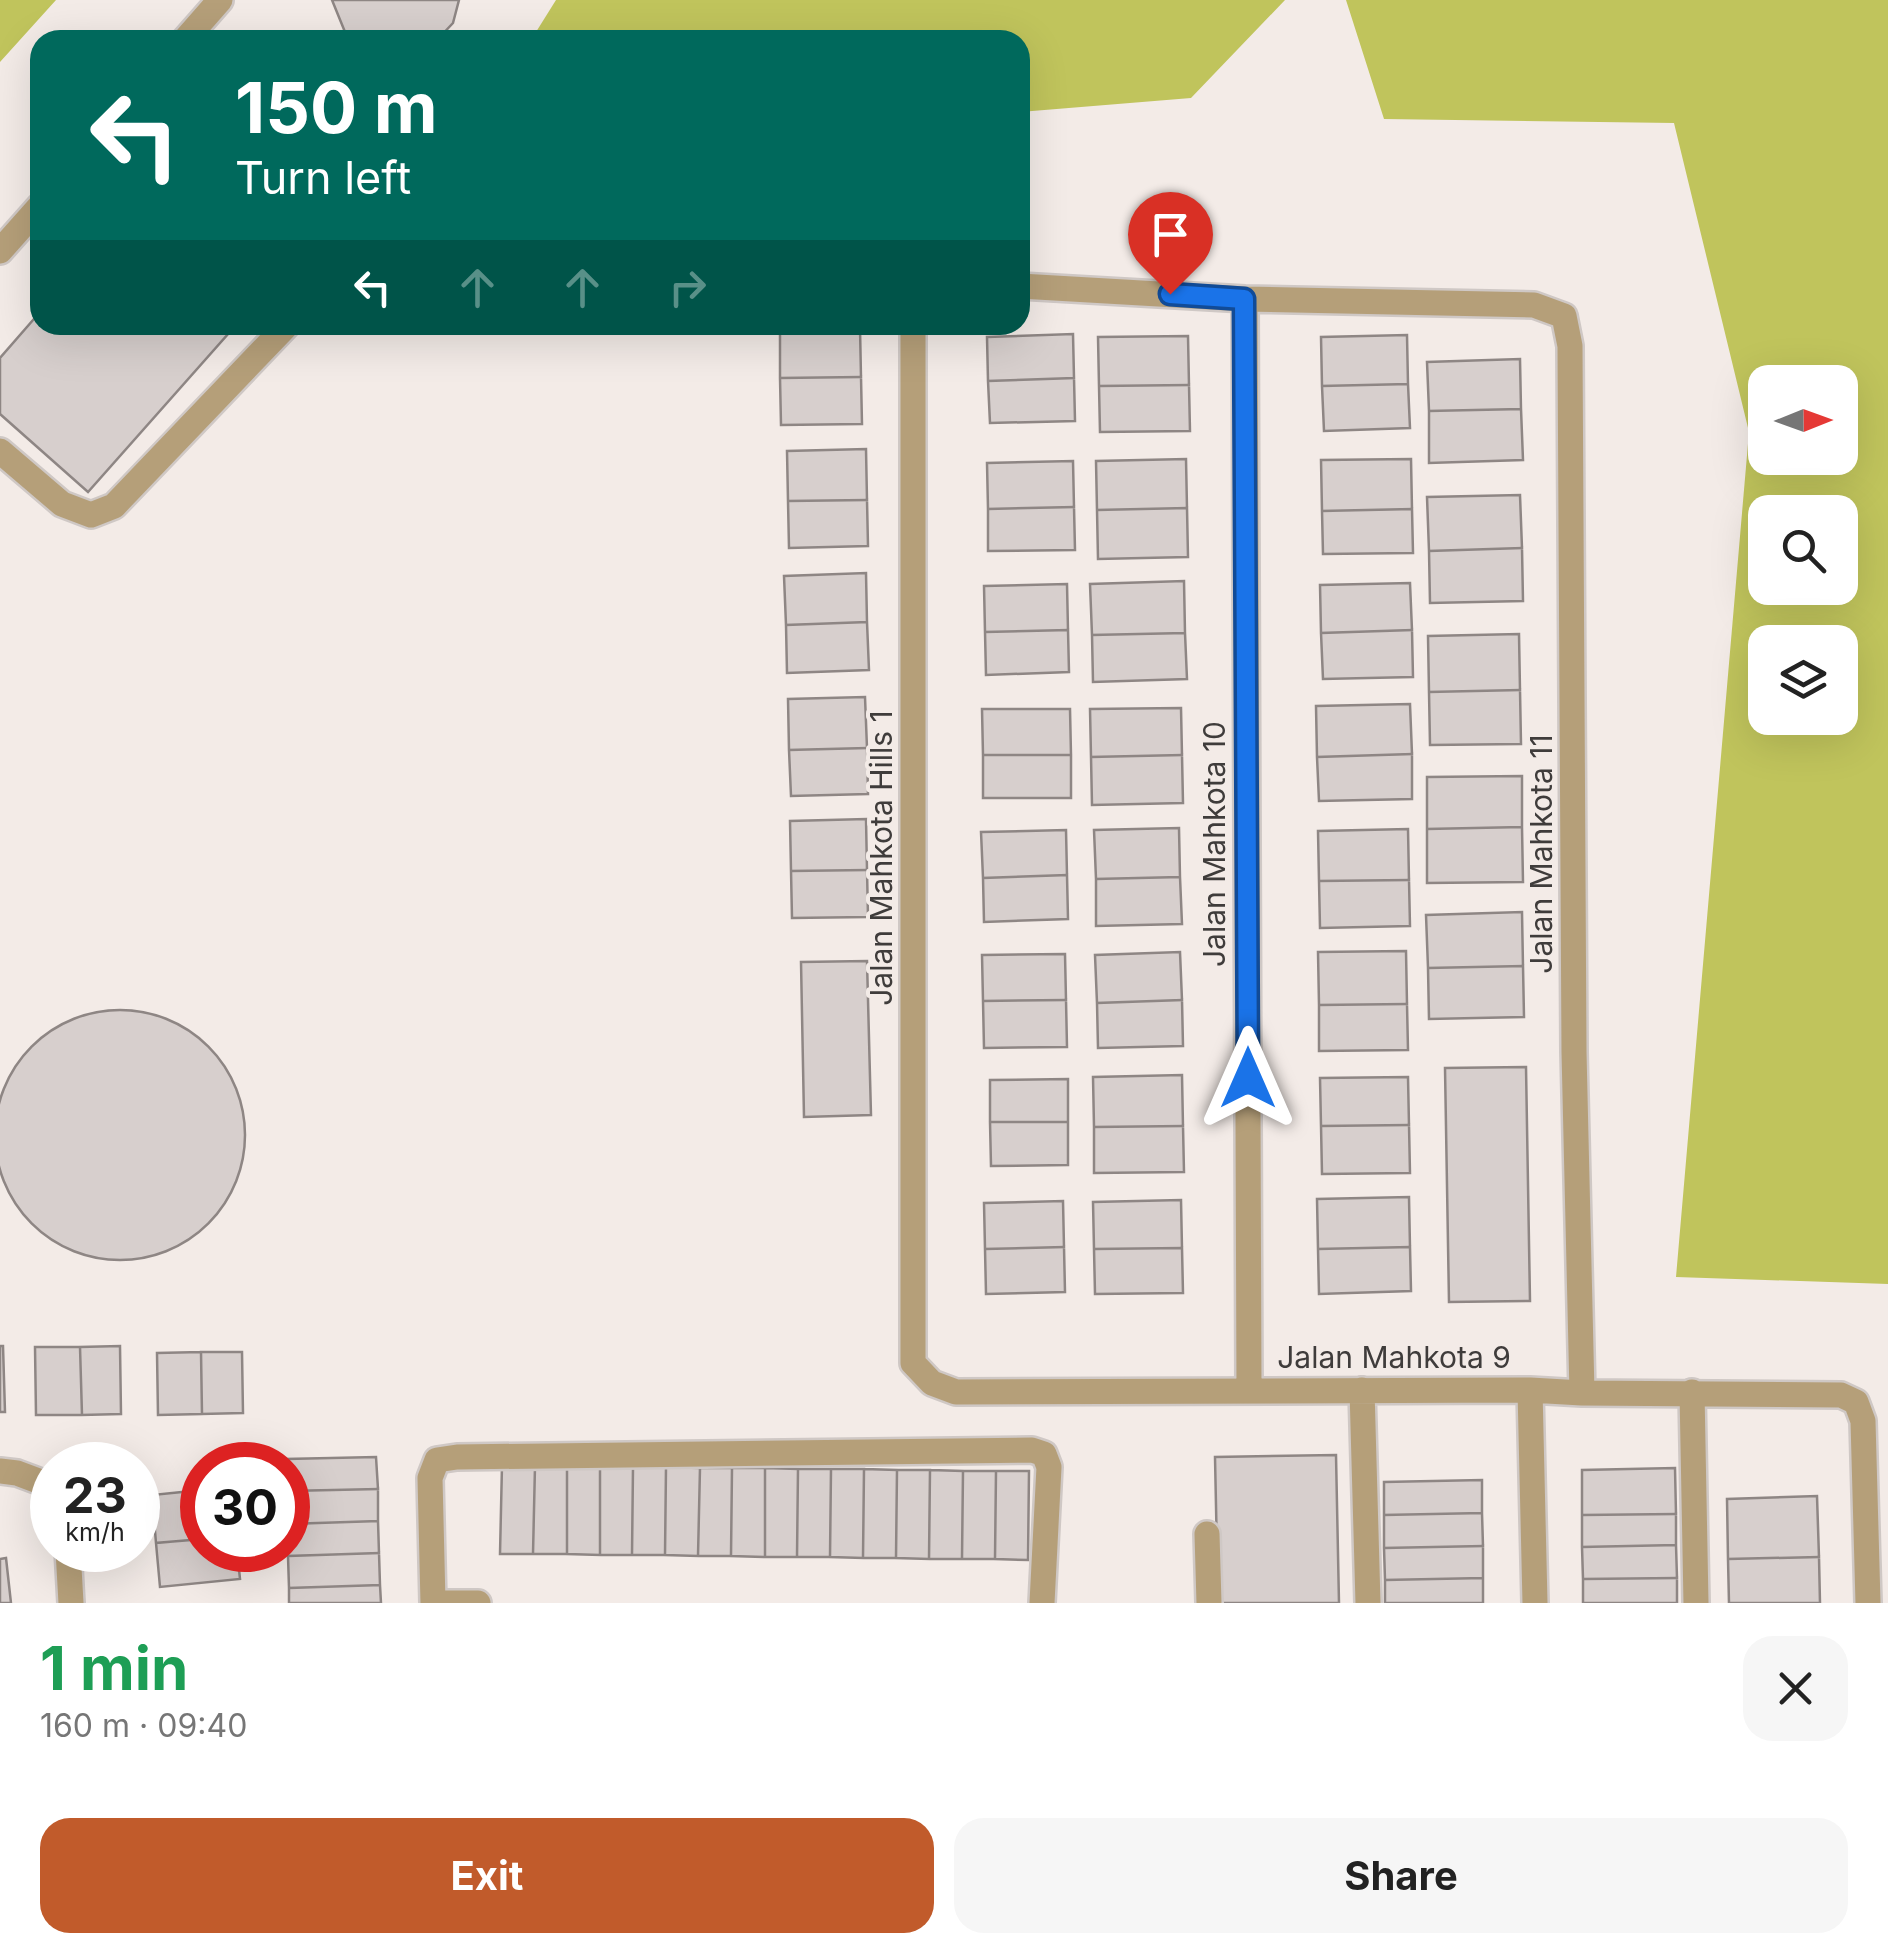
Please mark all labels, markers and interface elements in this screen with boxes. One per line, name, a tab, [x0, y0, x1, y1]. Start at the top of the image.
text: 150 m	[235, 65, 438, 150]
icon: left	[70, 70, 200, 200]
text: Turn left	[235, 150, 411, 205]
pin	[1128, 192, 1213, 295]
icon: arrive	[1143, 207, 1198, 262]
icon: left	[345, 260, 400, 315]
icon: ahead	[450, 260, 505, 315]
icon: ahead	[555, 260, 610, 315]
icon: right	[660, 260, 715, 315]
north arrow	[1748, 365, 1858, 475]
map controls	[1748, 365, 1858, 735]
button: search	[1748, 495, 1858, 605]
button: layers	[1748, 625, 1858, 735]
street label: Jalan Mahkota Hills 1	[863, 710, 899, 1006]
street label: Jalan Mahkota 10	[1196, 721, 1232, 967]
street label: Jalan Mahkota 11	[1523, 734, 1559, 974]
position arrow	[1196, 1026, 1300, 1130]
street label: Jalan Mahkota 9	[1277, 1339, 1511, 1375]
speed limit sign: 30	[180, 1442, 310, 1572]
text: 23	[63, 1465, 127, 1525]
text: km/h	[65, 1517, 125, 1547]
text: 1 min	[40, 1632, 188, 1704]
button: close	[1743, 1636, 1848, 1741]
text: 160 m · 09:40	[40, 1706, 247, 1745]
button: Exit	[40, 1818, 934, 1933]
button: Share	[954, 1818, 1848, 1933]

